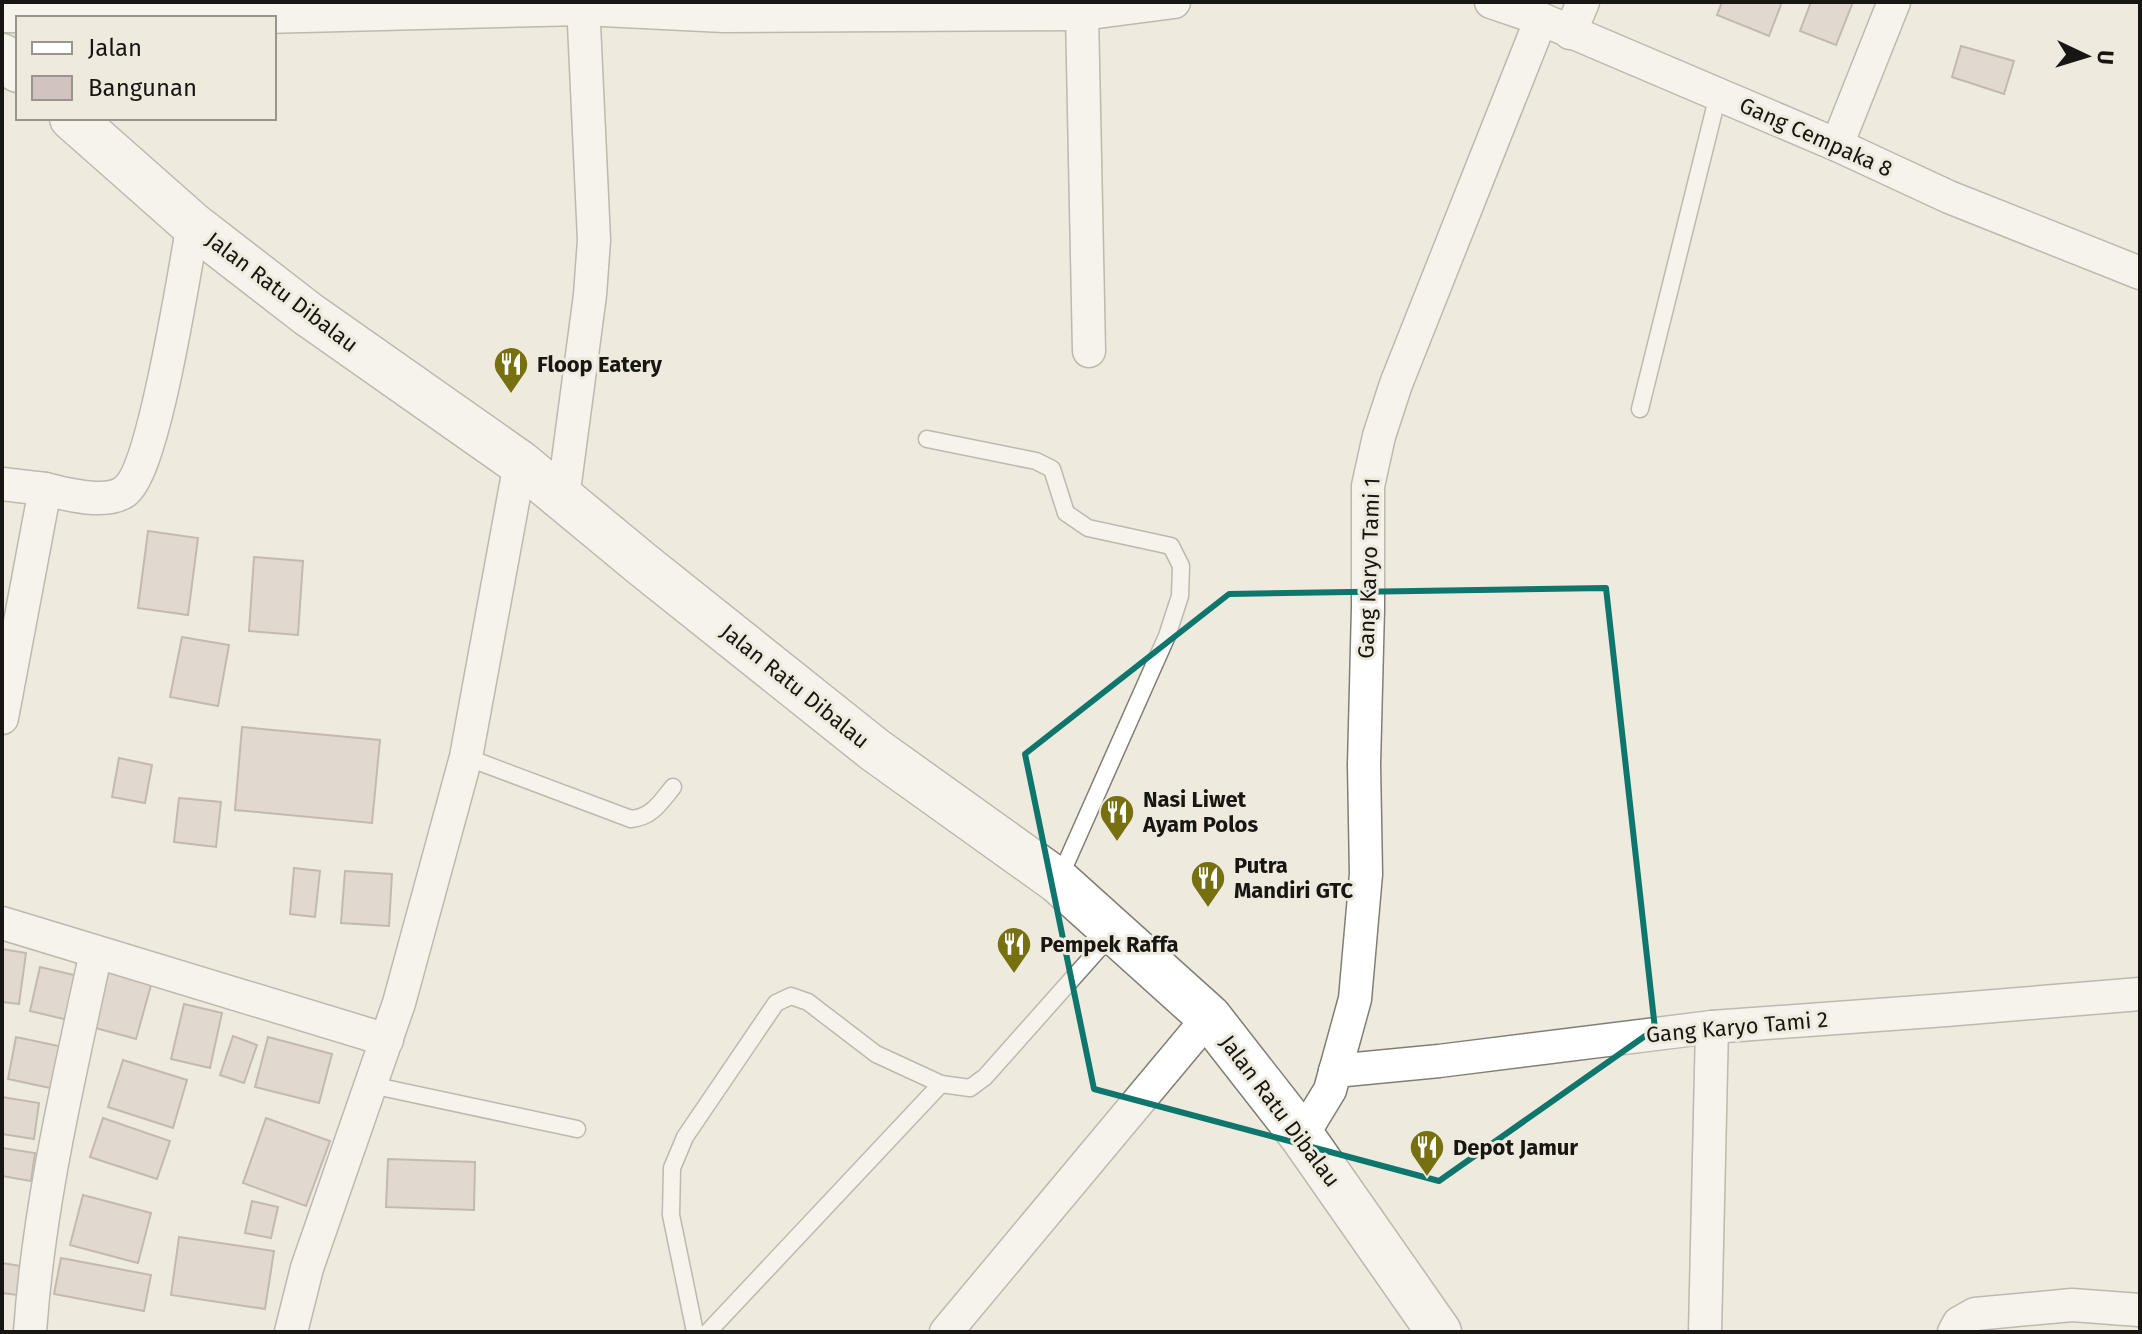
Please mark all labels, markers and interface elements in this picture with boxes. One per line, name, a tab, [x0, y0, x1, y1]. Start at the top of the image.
legend	[16, 16, 276, 120]
north arrow	[2046, 16, 2126, 96]
text: Jalan	[88, 34, 142, 62]
text: U	[2091, 49, 2119, 65]
text: Bangunan	[88, 74, 197, 102]
street label: Gang Cempaka 8	[1735, 91, 1897, 183]
street label: Jalan Ratu Dibalau	[201, 226, 363, 358]
restaurant icon: Floop Eatery	[492, 345, 530, 395]
place label: Floop Eatery	[537, 351, 662, 378]
street label: Gang Karyo Tami 1	[1352, 477, 1386, 659]
street label: Jalan Ratu Dibalau	[715, 618, 875, 754]
place label: Nasi Liwet Ayam Polos	[1142, 786, 1258, 838]
restaurant icon: Nasi Liwet Ayam Polos	[1098, 793, 1136, 843]
place label: Putra Mandiri GTC	[1234, 852, 1353, 904]
restaurant icon: Putra Mandiri GTC	[1189, 859, 1227, 909]
restaurant icon: Pempek Raffa	[995, 925, 1033, 975]
place label: Pempek Raffa	[1040, 931, 1179, 958]
street label: Gang Karyo Tami 2	[1645, 1006, 1829, 1048]
street label: Jalan Ratu Dibalau	[1214, 1030, 1346, 1192]
restaurant icon: Depot Jamur	[1408, 1128, 1446, 1178]
place label: Depot Jamur	[1453, 1134, 1578, 1161]

